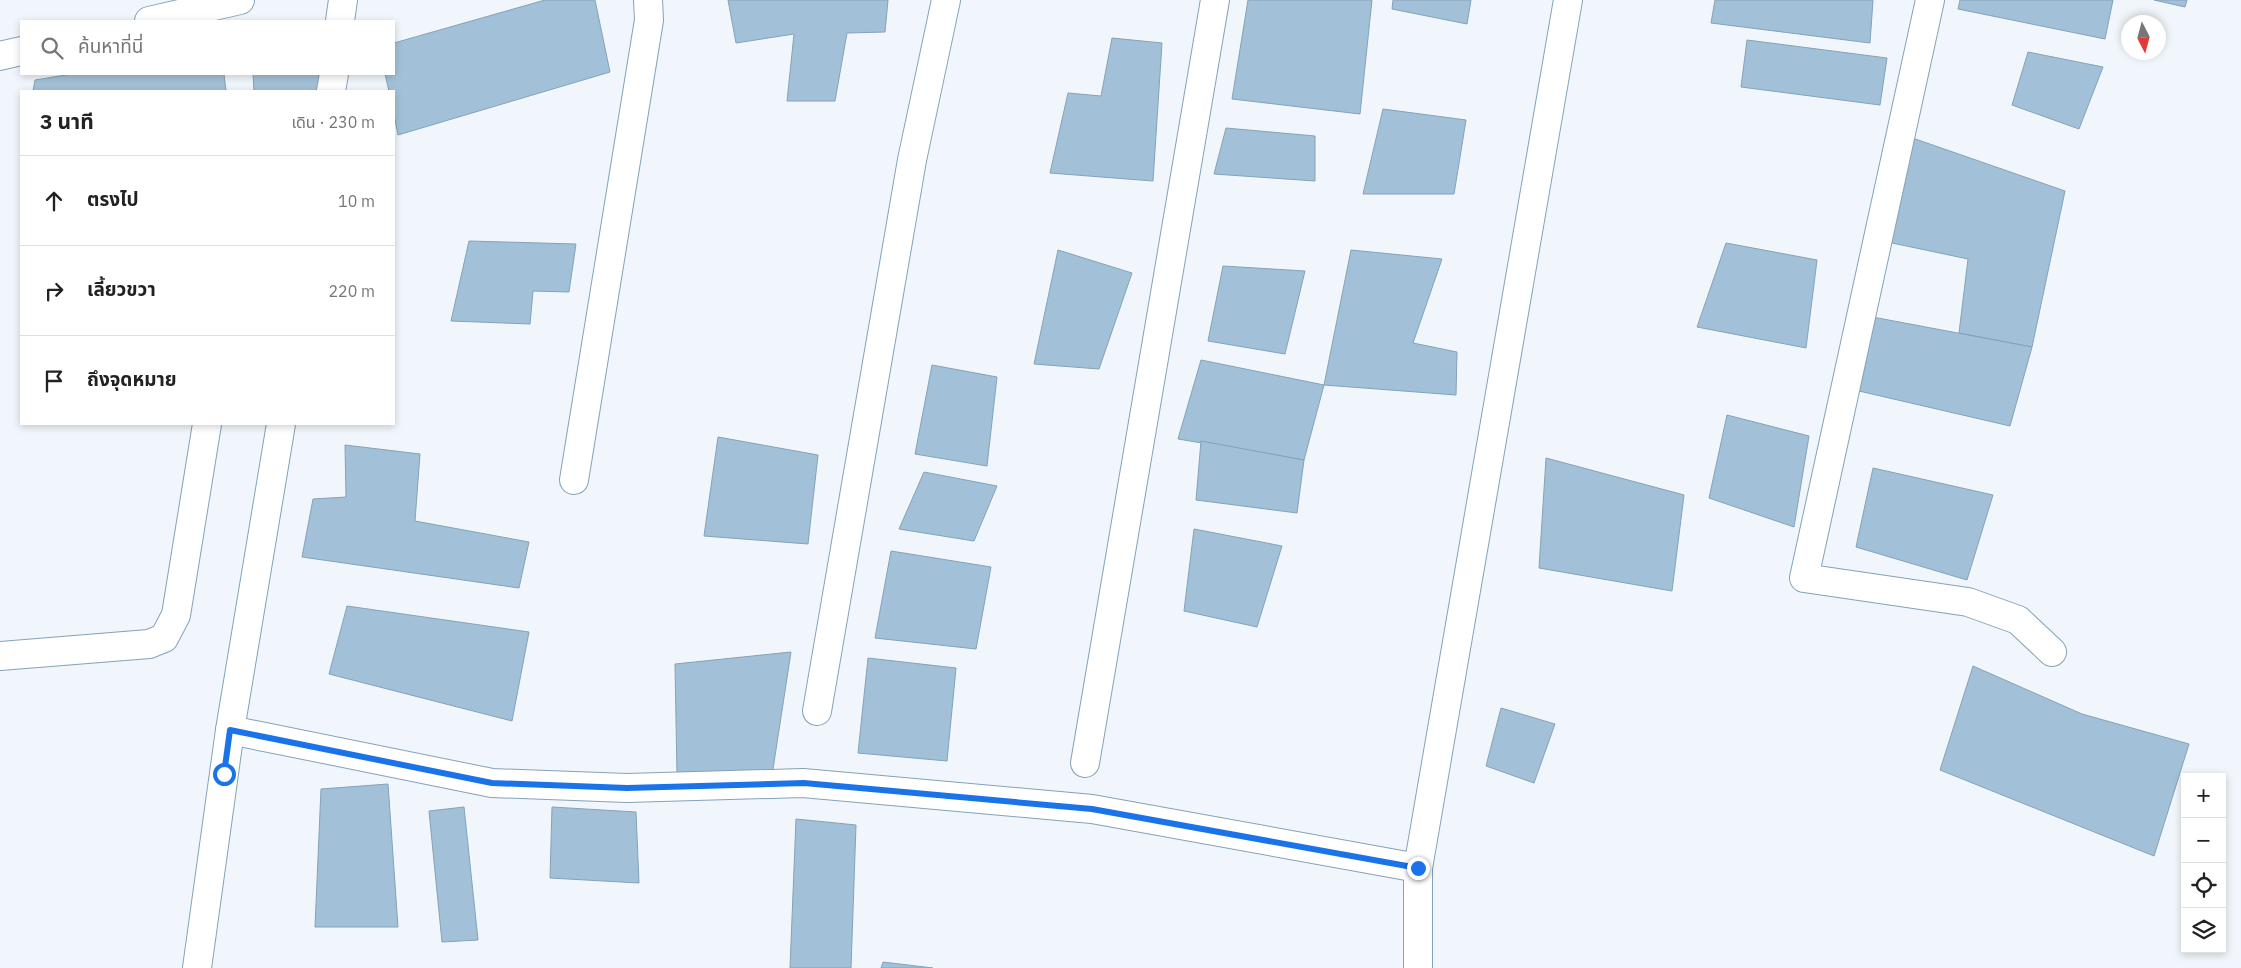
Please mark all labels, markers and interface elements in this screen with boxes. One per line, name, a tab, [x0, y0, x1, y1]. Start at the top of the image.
north arrow	[2121, 15, 2166, 60]
search box	[20, 20, 395, 75]
icon: search	[38, 34, 66, 62]
text: ค้นหาที่นี่	[78, 34, 143, 58]
text: 3 นาที	[40, 107, 94, 135]
text: เดิน · 230 m	[291, 112, 375, 132]
icon: ahead	[40, 187, 68, 215]
text: ตรงไป	[87, 187, 139, 211]
text: 10 m	[338, 191, 375, 211]
icon: right	[40, 277, 68, 305]
text: เลี้ยวขวา	[87, 277, 156, 301]
text: 220 m	[328, 281, 375, 301]
icon: arrive	[40, 367, 68, 395]
text: ถึงจุดหมาย	[87, 367, 177, 391]
route start	[213, 763, 236, 786]
map controls	[2181, 773, 2226, 953]
button: +	[2181, 773, 2226, 818]
button: −	[2181, 818, 2226, 863]
route end	[1407, 857, 1430, 880]
button: locate	[2181, 863, 2226, 908]
button: layers	[2181, 908, 2226, 953]

